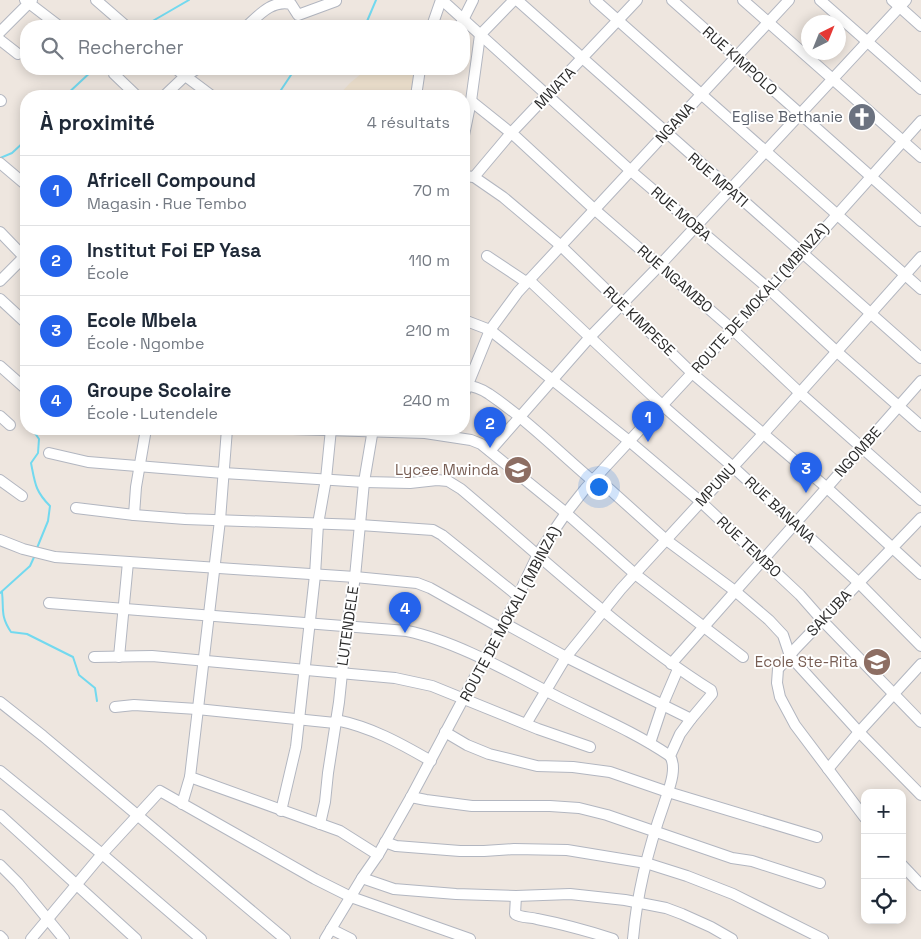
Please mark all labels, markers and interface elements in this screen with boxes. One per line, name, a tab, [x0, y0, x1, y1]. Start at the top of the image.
north arrow	[801, 15, 846, 60]
search box	[20, 20, 470, 75]
street label: RUE KIMPOLO	[699, 22, 782, 99]
icon: search	[38, 34, 66, 62]
text: Rechercher	[78, 35, 184, 60]
street label: MWATA	[530, 62, 580, 113]
street label: NGANA	[651, 98, 699, 147]
church icon: Eglise Bethanie	[847, 102, 877, 132]
place label: Eglise Bethanie	[732, 107, 843, 126]
text: À proximité	[40, 109, 155, 136]
text: 4 résultats	[367, 112, 450, 133]
street label: RUE MPATI	[684, 148, 752, 211]
text: Africell Compound	[87, 168, 256, 193]
text: 1	[52, 180, 60, 201]
text: 70 m	[413, 180, 450, 201]
street label: RUE MOBA	[647, 182, 716, 245]
text: Magasin · Rue Tembo	[87, 193, 247, 214]
street label: ROUTE DE MOKALI (MBINZA)	[687, 218, 833, 378]
text: Institut Foi EP Yasa	[87, 238, 261, 263]
street label: RUE NGAMBO	[634, 241, 717, 317]
text: 2	[51, 250, 61, 271]
text: 110 m	[408, 250, 450, 271]
text: École	[87, 263, 129, 284]
street label: RUE KIMPESE	[599, 282, 679, 360]
text: Ecole Mbela	[87, 308, 197, 333]
text: 3	[51, 320, 61, 341]
text: 210 m	[406, 320, 450, 341]
text: École · Ngombe	[87, 333, 204, 354]
text: Groupe Scolaire	[87, 378, 232, 403]
text: 4	[51, 390, 61, 411]
text: 240 m	[403, 390, 450, 411]
pin: 1	[632, 401, 664, 442]
text: École · Lutendele	[87, 403, 218, 424]
pin: 2	[474, 407, 506, 448]
street label: NGOMBE	[830, 423, 885, 481]
pin: 3	[790, 452, 822, 493]
school or university icon: Lycee Mwinda	[503, 455, 533, 485]
street label: MPUNU	[691, 459, 740, 510]
place label: Lycee Mwinda	[395, 460, 499, 479]
street label: RUE BANANA	[741, 472, 820, 548]
your location	[586, 474, 612, 500]
street label: RUE TEMBO	[713, 512, 786, 581]
street label: ROUTE DE MOKALI (MBINZA)	[455, 523, 565, 705]
street label: LUTENDELE	[333, 585, 362, 667]
street label: SAKUBA	[802, 585, 855, 640]
pin: 4	[389, 592, 421, 633]
school or university icon: Ecole Ste-Rita	[862, 647, 892, 677]
place label: Ecole Ste-Rita	[755, 652, 858, 671]
map controls	[861, 789, 906, 924]
button: +	[861, 789, 906, 834]
button: −	[861, 834, 906, 879]
button: locate	[861, 879, 906, 924]

